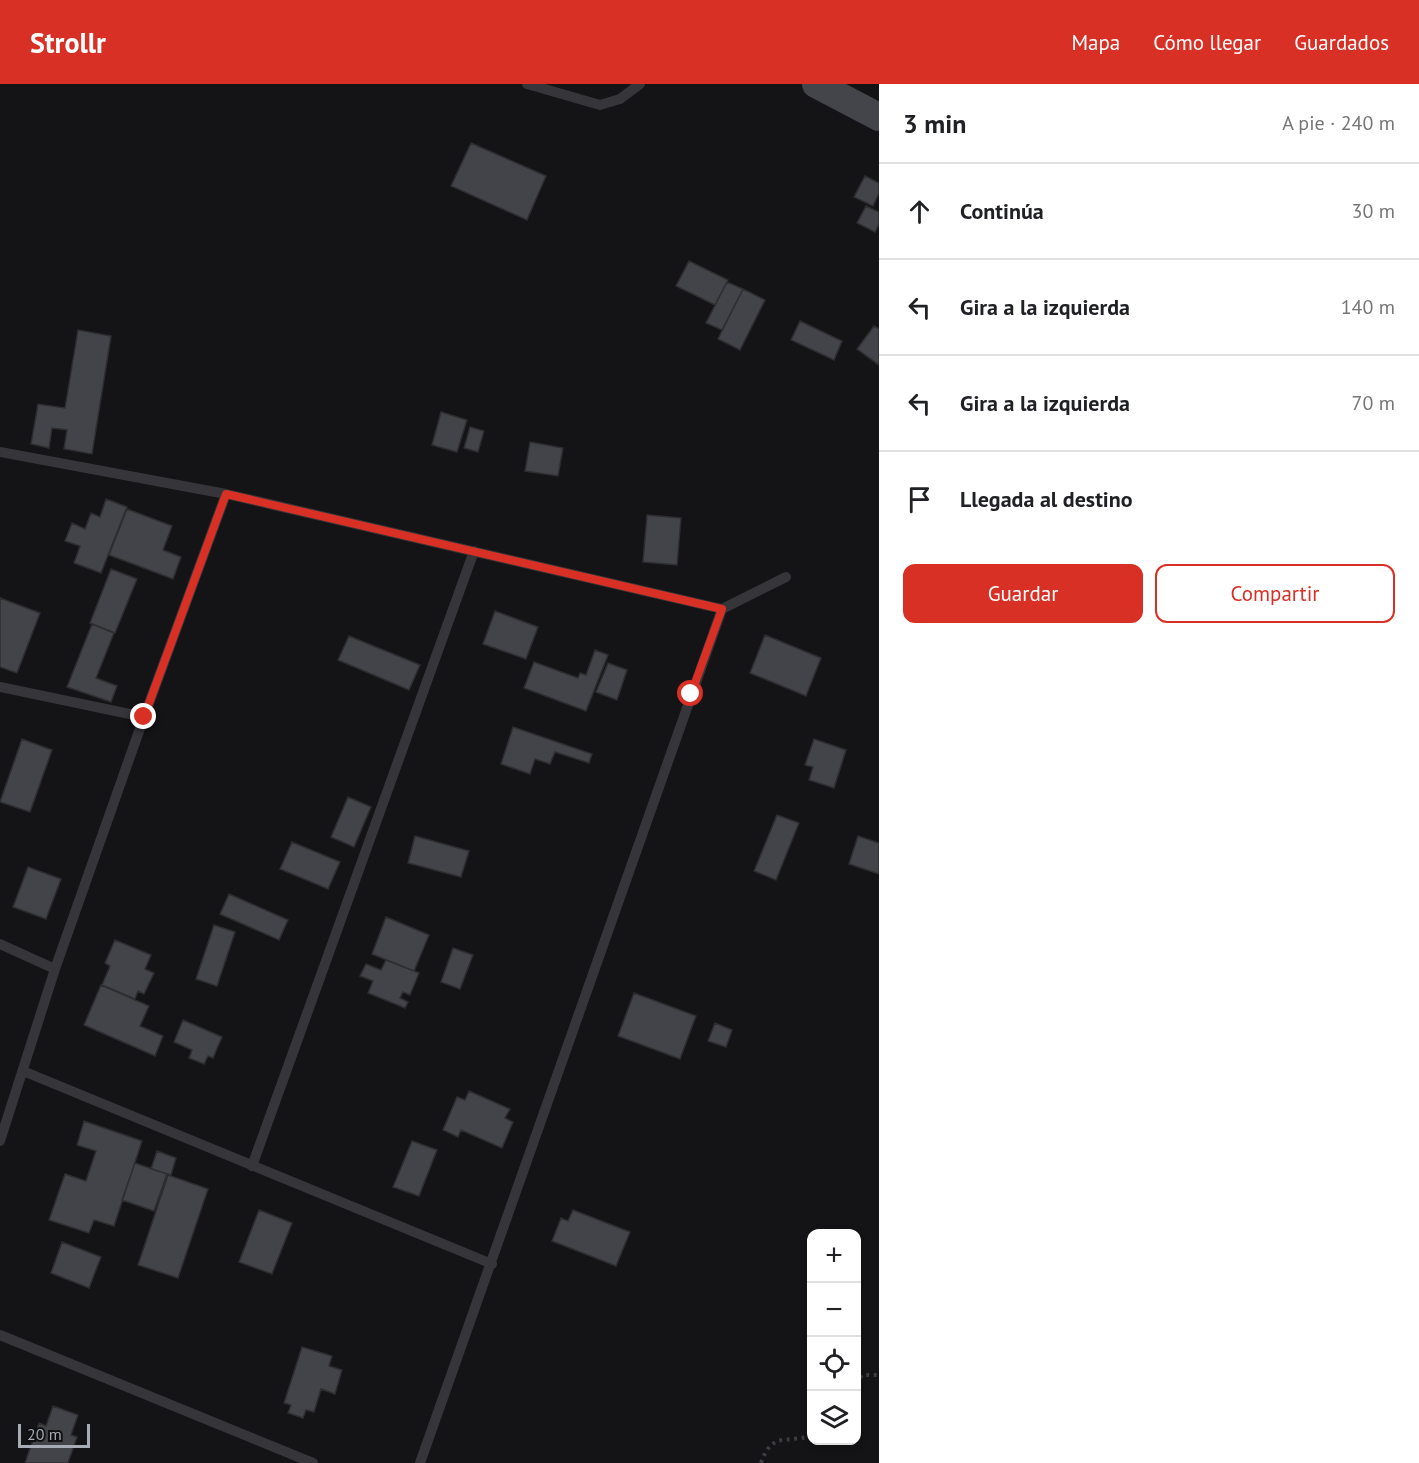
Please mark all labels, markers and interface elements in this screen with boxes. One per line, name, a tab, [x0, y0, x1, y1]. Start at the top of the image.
text: Strollr	[30, 24, 106, 61]
text: Mapa	[1071, 29, 1120, 56]
text: Cómo llegar	[1153, 29, 1261, 56]
text: Guardados	[1294, 29, 1389, 56]
text: 3 min	[903, 107, 966, 140]
text: A pie · 240 m	[1282, 110, 1395, 136]
icon: ahead	[903, 195, 936, 228]
text: Continúa	[960, 197, 1044, 225]
text: 30 m	[1352, 198, 1395, 224]
icon: left	[903, 291, 936, 324]
text: Gira a la izquierda	[960, 293, 1130, 321]
text: 140 m	[1341, 294, 1395, 320]
icon: left	[903, 387, 936, 420]
text: Gira a la izquierda	[960, 389, 1130, 417]
text: 70 m	[1352, 390, 1395, 416]
icon: arrive	[903, 483, 936, 516]
text: Llegada al destino	[960, 485, 1133, 513]
button: Guardar	[903, 564, 1143, 623]
button: Compartir	[1155, 564, 1395, 623]
route start	[677, 680, 703, 706]
route end	[130, 703, 156, 729]
map controls	[807, 1229, 861, 1445]
button: +	[807, 1229, 861, 1283]
button: −	[807, 1283, 861, 1337]
button: locate	[807, 1337, 861, 1391]
button: layers	[807, 1391, 861, 1445]
scale bar	[18, 1421, 90, 1448]
text: 20 m	[27, 1424, 62, 1444]

